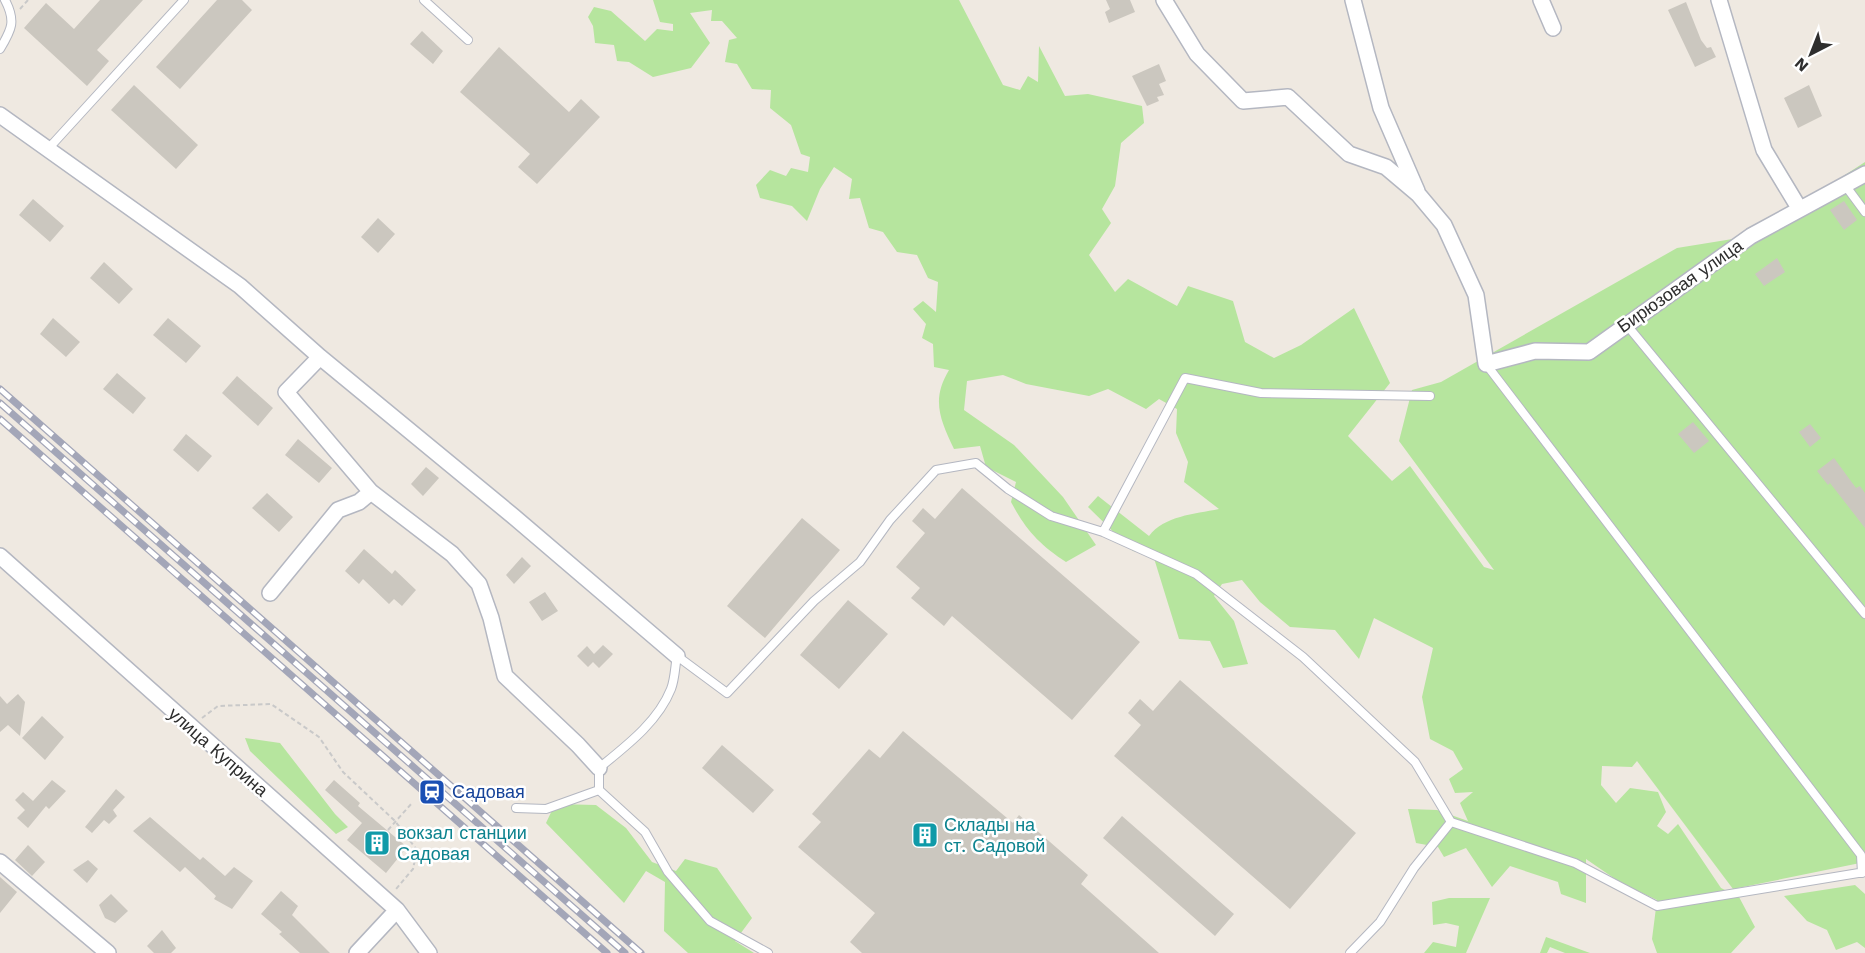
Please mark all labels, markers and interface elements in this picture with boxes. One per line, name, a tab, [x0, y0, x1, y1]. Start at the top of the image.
north arrow	[1781, 24, 1841, 84]
text: N	[1791, 54, 1812, 76]
street label: Бирюзовая улица	[1613, 234, 1747, 337]
street label: улица Куприна	[164, 703, 273, 801]
station icon: Садовая	[417, 777, 447, 807]
place label: Садовая	[452, 781, 525, 802]
place label: Склады на ст. Садовой	[944, 814, 1045, 856]
building icon: Склады на ст. Садовой	[910, 820, 940, 850]
place label: вокзал станции Садовая	[397, 822, 527, 864]
building icon: вокзал станции Садовая	[362, 828, 392, 858]

